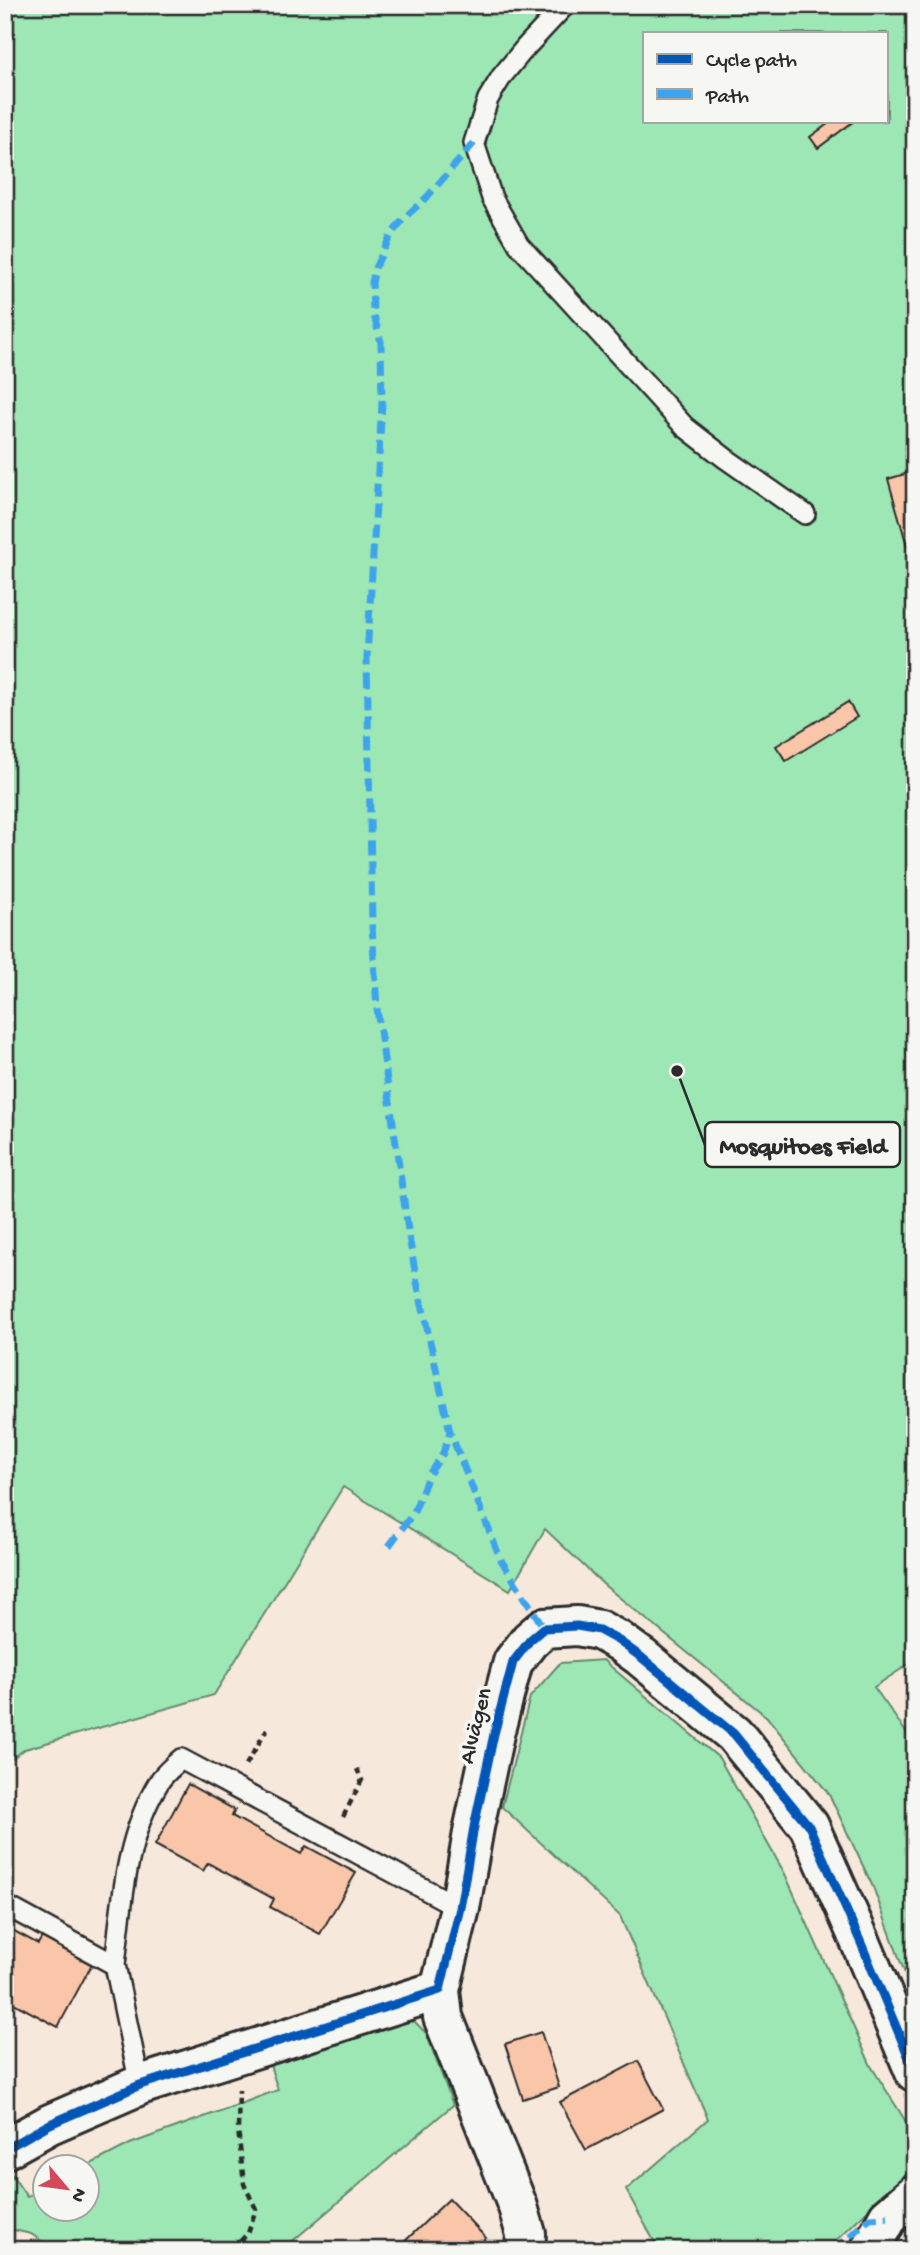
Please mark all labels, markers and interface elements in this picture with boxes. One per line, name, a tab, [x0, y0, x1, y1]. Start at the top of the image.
legend	[643, 32, 888, 122]
text: Cycle path	[706, 50, 797, 75]
text: Path	[705, 86, 749, 111]
callout: Mosquitoes Field	[705, 1122, 900, 1167]
text: Mosquitoes Field	[719, 1134, 890, 1163]
street label: Alvägen	[455, 1685, 499, 1767]
north arrow	[32, 2154, 102, 2224]
text: N	[65, 2184, 91, 2206]

